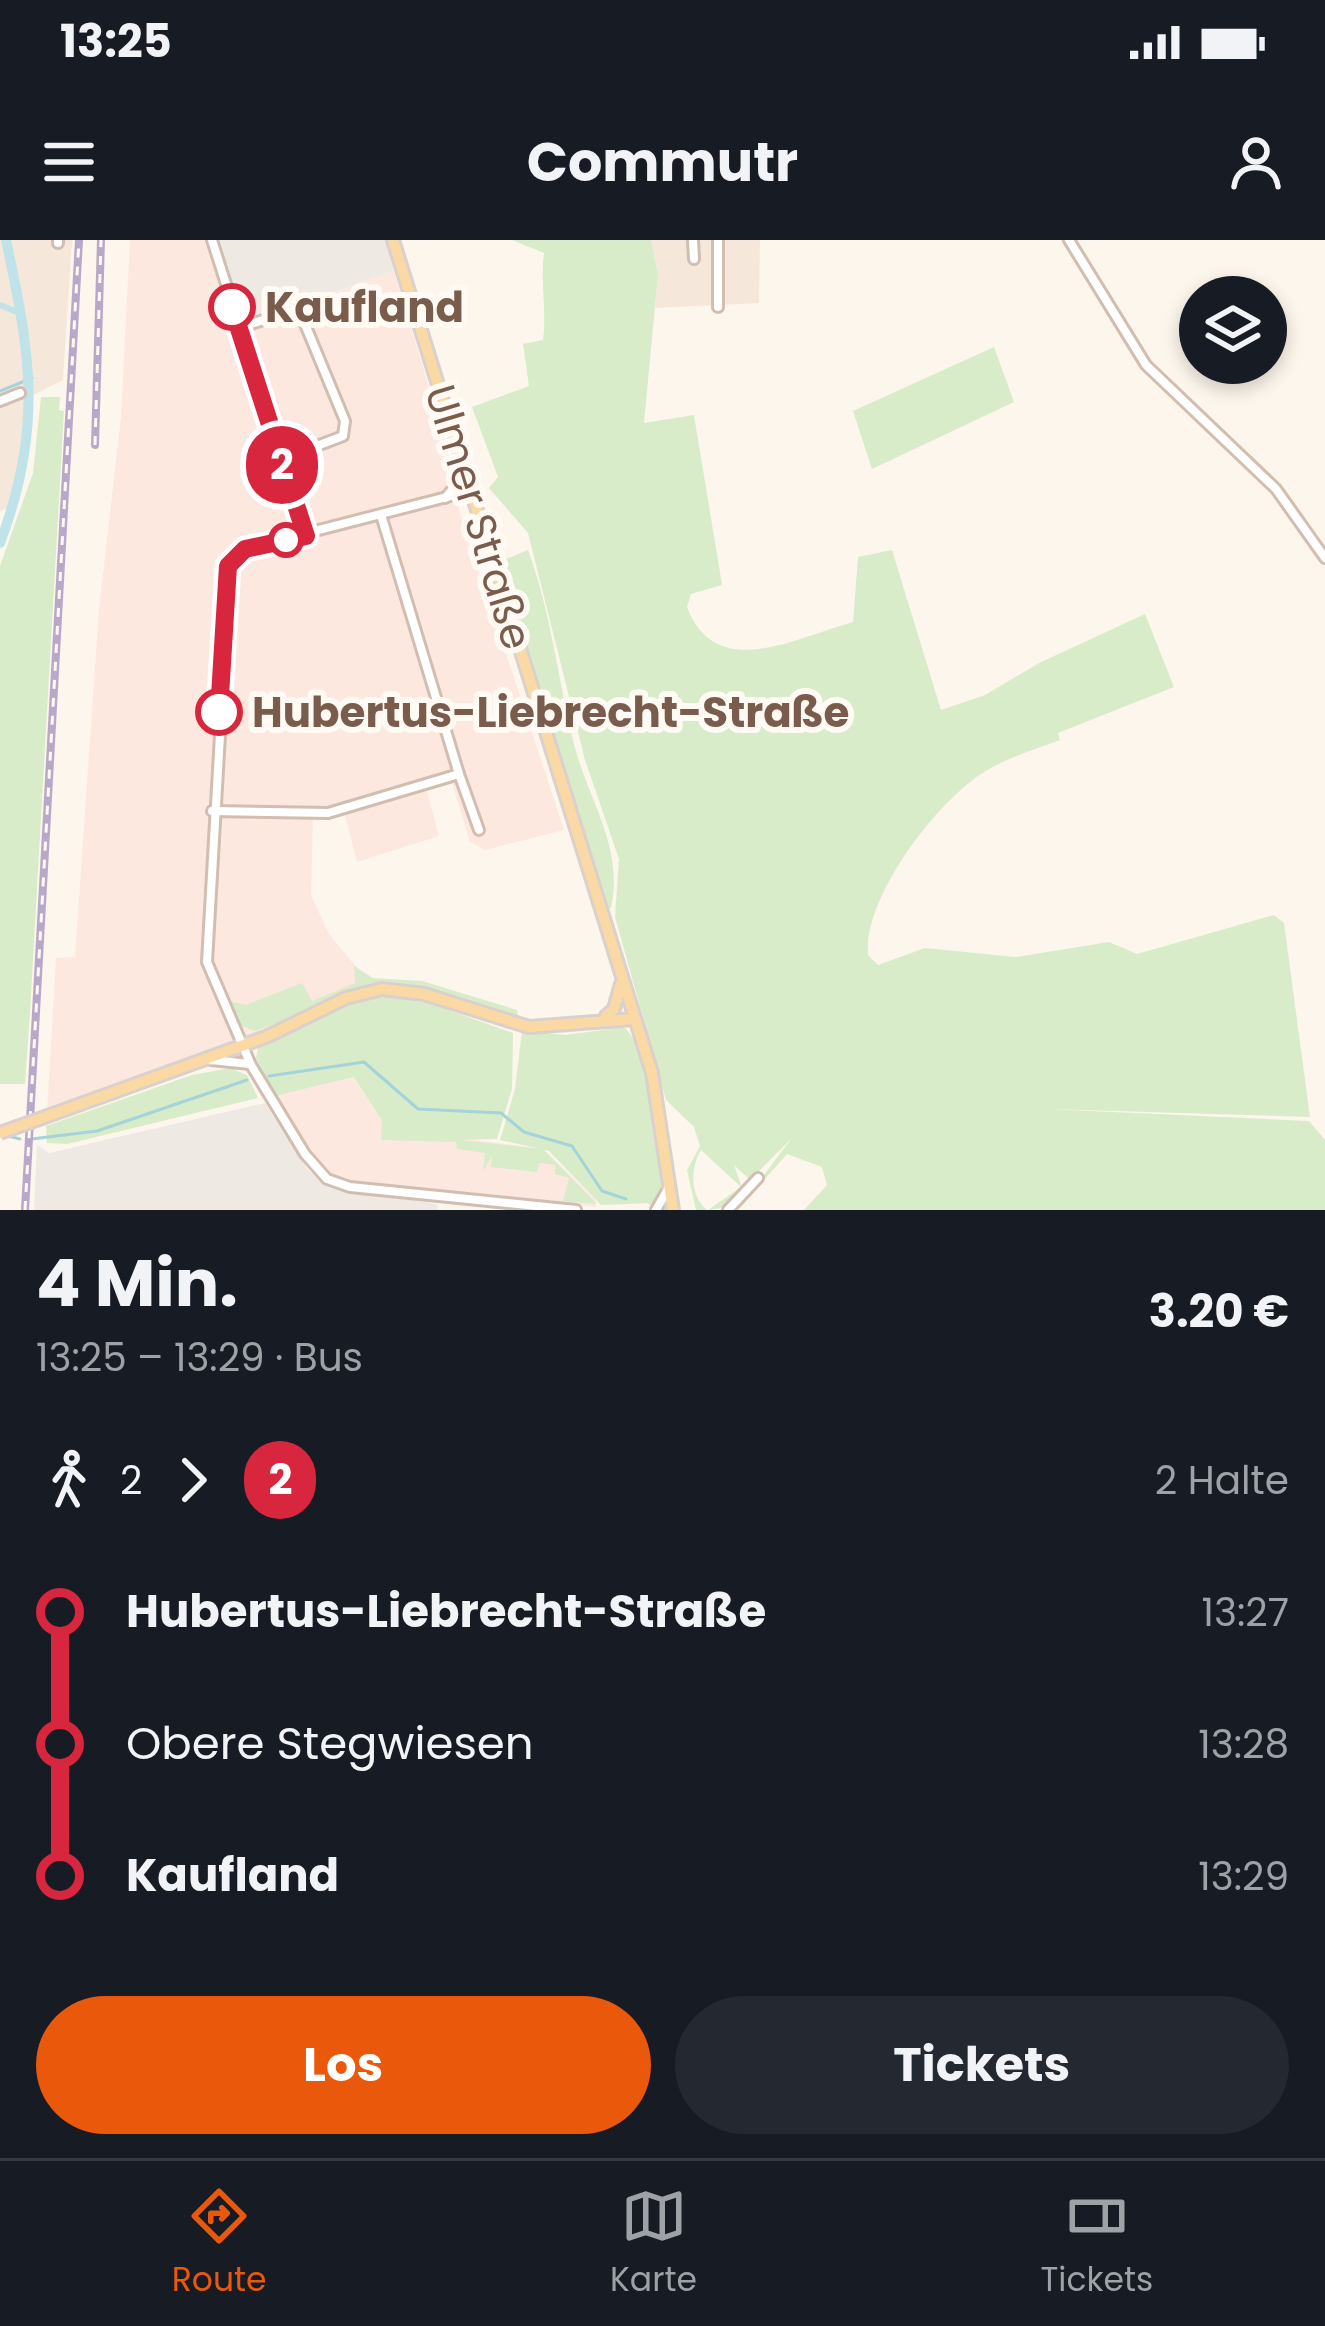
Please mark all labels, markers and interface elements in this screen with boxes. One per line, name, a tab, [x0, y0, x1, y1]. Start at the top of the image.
text: 13:25	[60, 10, 172, 73]
text: Commutr	[527, 124, 798, 200]
icon: menu	[36, 129, 102, 195]
icon: person	[1223, 129, 1289, 195]
map controls	[1179, 276, 1287, 384]
button: layers	[1179, 276, 1287, 384]
place label: Kaufland	[265, 278, 464, 337]
marker: Kaufland	[210, 285, 254, 329]
street label: Ulmer Straße	[410, 378, 547, 657]
line badge: 2	[243, 426, 321, 504]
text: 2	[270, 435, 294, 494]
unlabelled marker	[270, 524, 302, 556]
place label: Hubertus-Liebrecht-Straße	[252, 683, 850, 742]
marker: Hubertus-Liebrecht-Straße	[197, 690, 241, 734]
text: 4 Min.	[36, 1237, 238, 1329]
text: 3.20 €	[1149, 1280, 1289, 1343]
text: 13:25 – 13:29 · Bus	[36, 1330, 363, 1385]
icon: walk	[36, 1447, 102, 1513]
icon: forward	[160, 1447, 226, 1513]
text: 2	[268, 1450, 292, 1509]
text: 2	[120, 1453, 142, 1508]
text: 2 Halte	[1155, 1453, 1289, 1508]
text: Hubertus-Liebrecht-Straße	[126, 1580, 766, 1643]
text: 13:27	[1202, 1585, 1289, 1640]
text: Obere Stegwiesen	[126, 1712, 534, 1775]
text: 13:28	[1198, 1717, 1289, 1772]
text: Kaufland	[126, 1844, 339, 1907]
text: 13:29	[1198, 1849, 1289, 1904]
button: Los	[36, 1996, 651, 2134]
button: Tickets	[675, 1996, 1289, 2134]
tab: Route	[172, 2183, 267, 2305]
tab: Karte	[610, 2183, 697, 2305]
tab: Tickets	[1041, 2183, 1153, 2305]

